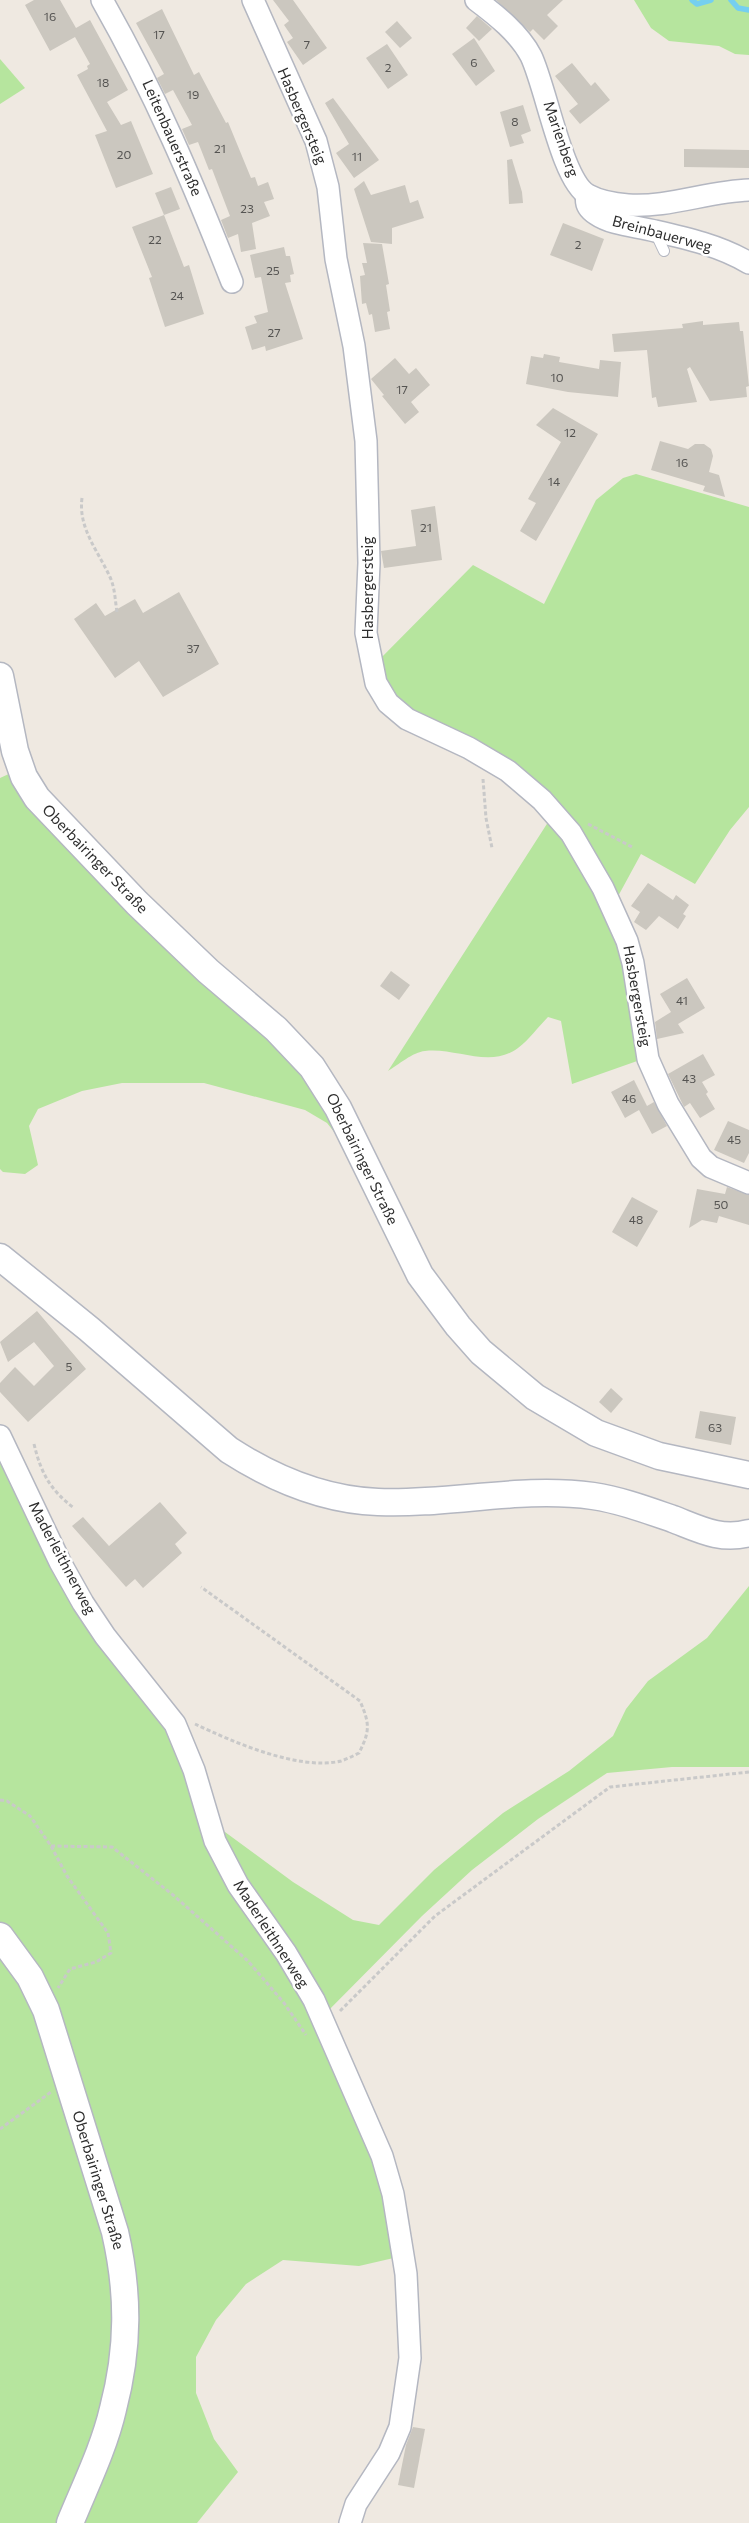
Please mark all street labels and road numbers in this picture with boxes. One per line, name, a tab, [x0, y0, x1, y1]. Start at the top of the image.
street label: Hasbergersteig	[275, 65, 331, 167]
street label: Leitenbauerstraße	[139, 77, 207, 199]
street label: Marienberg	[541, 98, 583, 179]
street label: Breinbauerweg	[610, 211, 714, 255]
street label: Hasbergersteig	[358, 536, 376, 640]
street label: Oberbairinger Straße	[39, 800, 152, 917]
street label: Hasbergersteig	[620, 944, 656, 1048]
street label: Oberbairinger Straße	[323, 1090, 403, 1227]
street label: Maderleithnerweg	[26, 1498, 100, 1617]
street label: Maderleithnerweg	[230, 1876, 313, 1991]
street label: Oberbairinger Straße	[69, 2108, 129, 2251]

